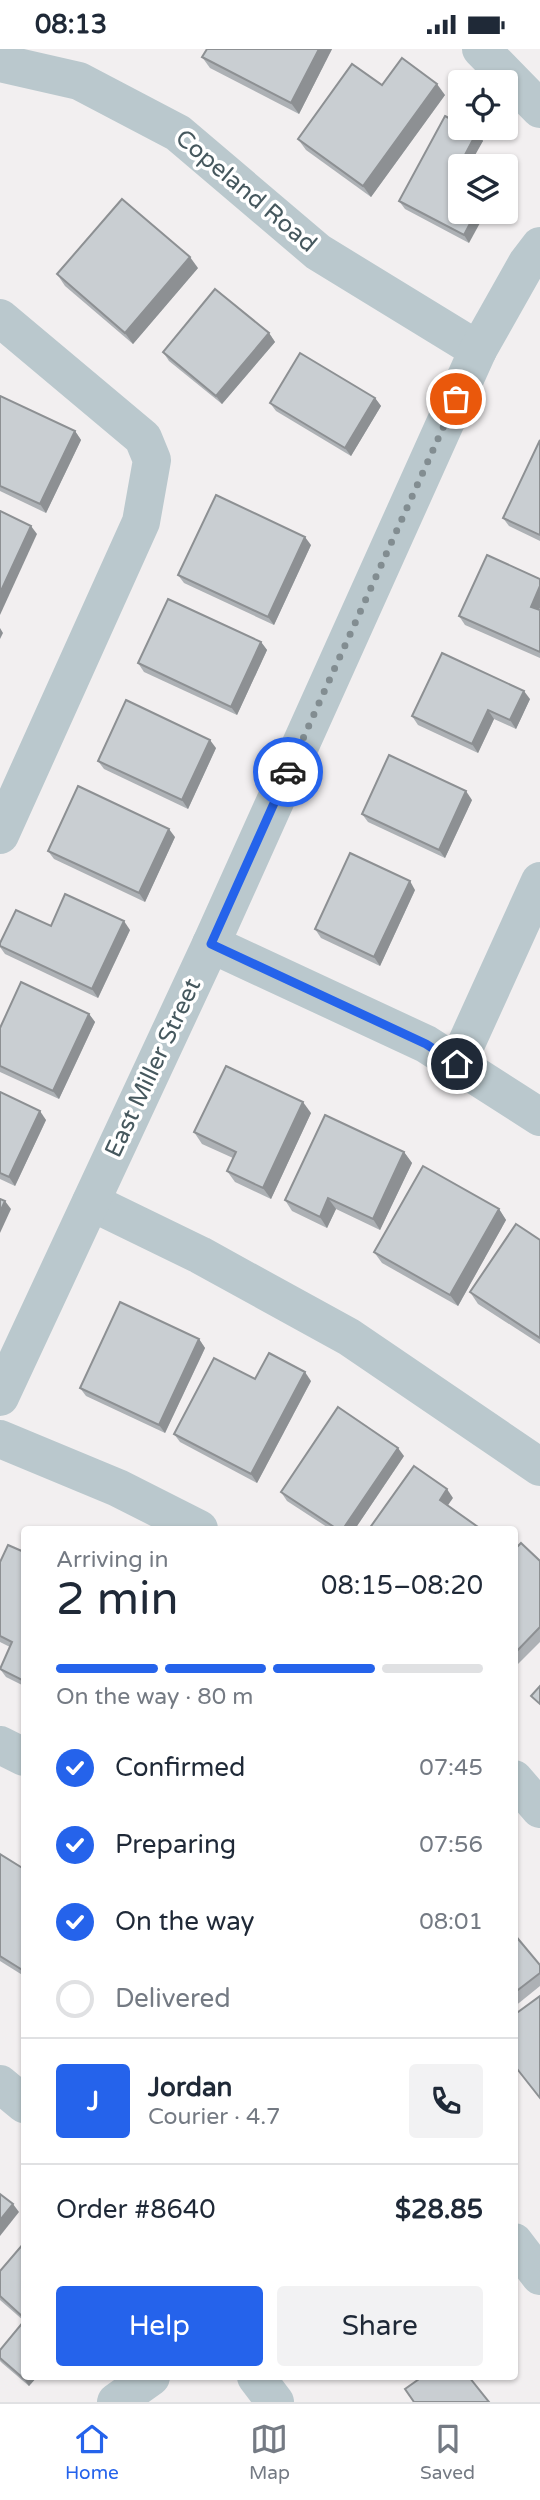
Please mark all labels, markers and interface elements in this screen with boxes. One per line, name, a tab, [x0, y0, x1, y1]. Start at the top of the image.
text: 08:13	[35, 9, 107, 40]
map controls	[448, 70, 518, 224]
button: locate	[448, 70, 518, 140]
street label: Copeland Road	[169, 124, 323, 258]
button: layers	[448, 154, 518, 224]
pin	[426, 369, 486, 429]
icon: bag	[437, 380, 475, 418]
courier	[253, 737, 323, 807]
icon: car	[269, 753, 307, 791]
street label: East Miller Street	[99, 974, 207, 1162]
pin	[427, 1034, 487, 1094]
icon: home	[438, 1045, 476, 1083]
text: Arriving in	[56, 1546, 169, 1574]
text: 08:15–08:20	[321, 1570, 483, 1601]
text: 2 min	[56, 1572, 179, 1627]
text: On the way · 80 m	[56, 1683, 253, 1711]
icon: check	[56, 1749, 94, 1787]
text: Confirmed	[115, 1752, 245, 1783]
text: 07:45	[419, 1754, 483, 1782]
icon: check	[56, 1826, 94, 1864]
text: Preparing	[115, 1829, 236, 1860]
text: 07:56	[419, 1831, 483, 1859]
icon: check	[56, 1903, 94, 1941]
text: On the way	[115, 1906, 255, 1937]
text: 08:01	[419, 1908, 483, 1936]
text: Delivered	[115, 1983, 231, 2014]
button: phone	[409, 2064, 483, 2138]
text: Jordan	[148, 2072, 232, 2103]
text: J	[87, 2086, 99, 2117]
text: Courier · 4.7	[148, 2103, 281, 2131]
text: Order #8640	[56, 2194, 216, 2225]
text: $28.85	[395, 2194, 483, 2225]
button: Help	[56, 2286, 263, 2366]
button: Share	[277, 2286, 483, 2366]
tab: Home	[65, 2420, 119, 2484]
tab: Map	[249, 2420, 290, 2484]
tab: Saved	[420, 2420, 475, 2484]

